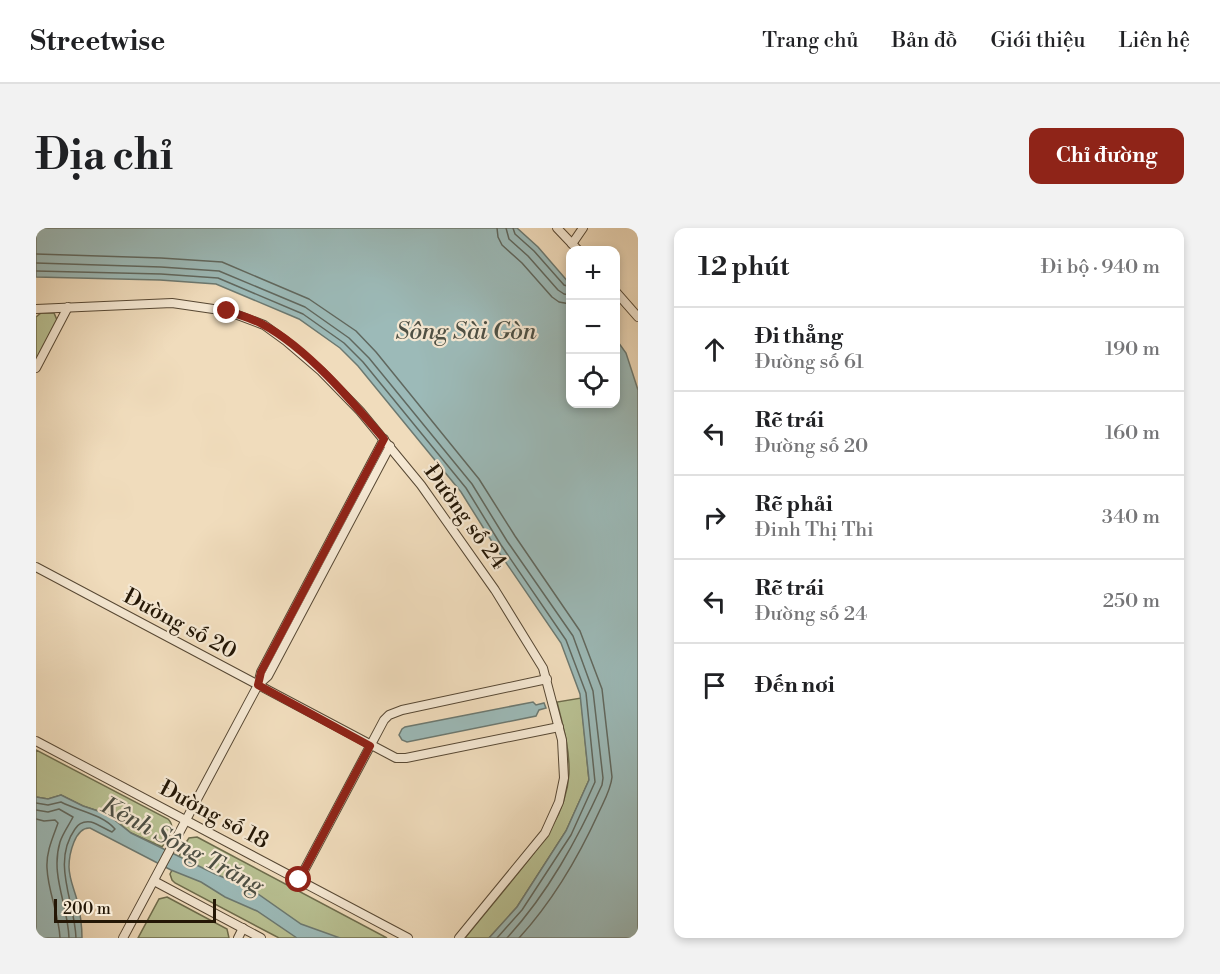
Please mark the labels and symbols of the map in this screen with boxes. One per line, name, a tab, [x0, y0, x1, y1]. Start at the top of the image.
route end	[213, 297, 239, 323]
water label: Sông Sài Gòn	[396, 317, 537, 347]
street label: Đường số 24	[418, 459, 512, 575]
street label: Đường số 20	[119, 583, 241, 665]
street label: Đường số 18	[155, 775, 273, 855]
water label: Kênh Sông Trăng	[95, 790, 270, 902]
route start	[285, 866, 311, 892]
scale bar	[54, 896, 216, 924]

